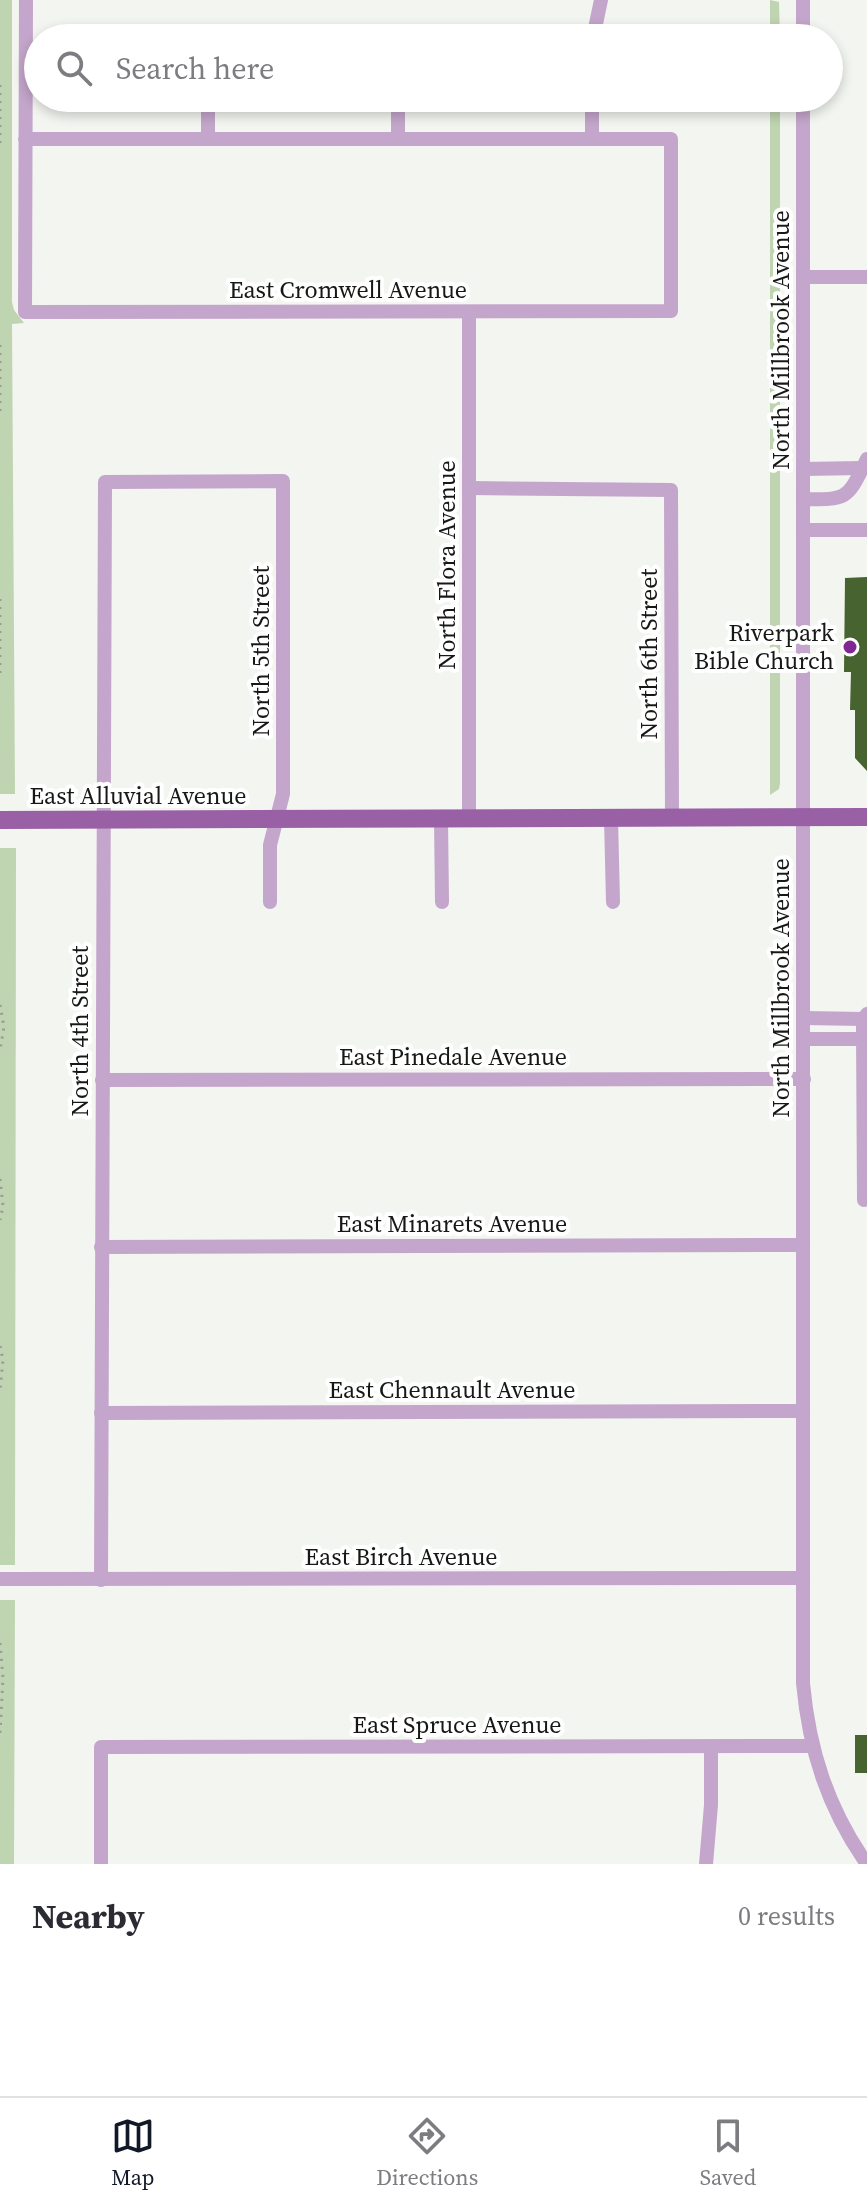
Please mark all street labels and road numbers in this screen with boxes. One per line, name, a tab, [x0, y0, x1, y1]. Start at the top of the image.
street label: North Millbrook Avenue	[764, 210, 797, 470]
street label: East Cromwell Avenue	[229, 273, 467, 306]
street label: North Flora Avenue	[430, 460, 463, 670]
street label: North 5th Street	[244, 565, 277, 736]
street label: North 6th Street	[632, 568, 665, 739]
street label: East Alluvial Avenue	[29, 779, 247, 812]
street label: North Millbrook Avenue	[764, 858, 797, 1118]
street label: North 4th Street	[63, 945, 96, 1116]
street label: East Pinedale Avenue	[339, 1040, 567, 1073]
street label: East Minarets Avenue	[337, 1207, 567, 1240]
street label: East Chennault Avenue	[329, 1373, 575, 1406]
street label: East Birch Avenue	[305, 1540, 497, 1573]
street label: East Spruce Avenue	[353, 1708, 561, 1741]

